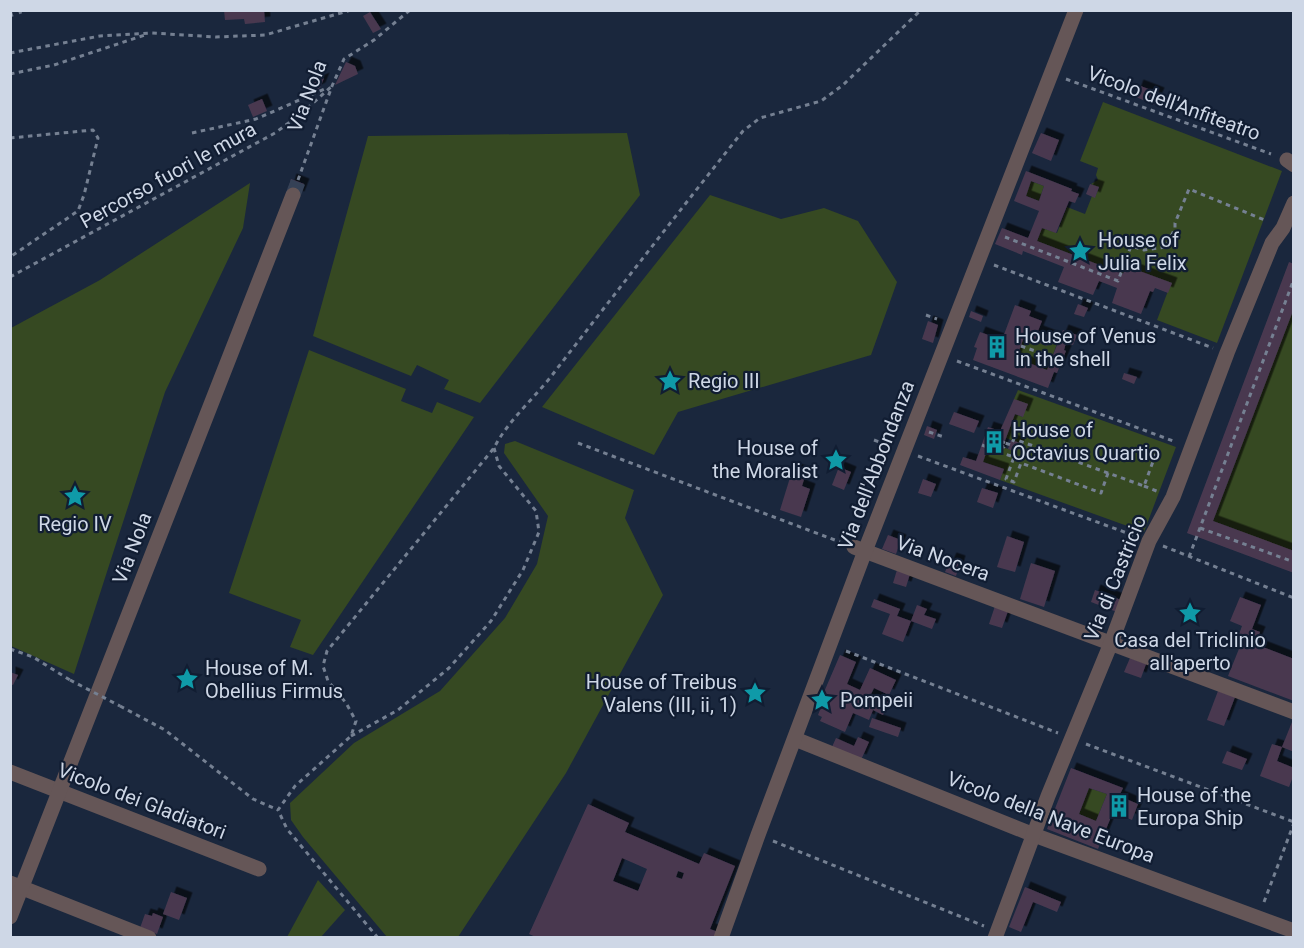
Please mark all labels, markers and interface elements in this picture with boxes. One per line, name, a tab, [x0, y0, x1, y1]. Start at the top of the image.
street label: Via Nola	[282, 57, 332, 135]
street label: Vicolo dell'Anfiteatro	[1084, 61, 1264, 145]
street label: Percorso fuori le mura	[76, 117, 260, 233]
place label: House of Julia Felix	[1098, 228, 1187, 275]
place icon: House of Julia Felix	[1067, 238, 1093, 264]
place label: House of Venus in the shell	[1015, 324, 1156, 371]
building icon: House of Venus in the shell	[984, 334, 1010, 360]
place icon: Regio III	[657, 368, 683, 394]
place label: Regio III	[688, 369, 760, 393]
street label: Via dell'Abbondanza	[833, 377, 919, 553]
place label: House of Octavius Quartio	[1012, 418, 1160, 465]
building icon: House of Octavius Quartio	[981, 429, 1007, 455]
place label: House of the Moralist	[712, 436, 818, 483]
place icon: House of the Moralist	[823, 447, 849, 473]
place icon: Regio IV	[62, 483, 88, 509]
street label: Via Nola	[107, 509, 157, 587]
place label: Regio IV	[38, 512, 112, 536]
street label: Via di Castricio	[1079, 512, 1151, 644]
street label: Via Nocera	[893, 530, 993, 586]
place icon: Casa del Triclinio all'aperto	[1177, 600, 1203, 626]
place label: Casa del Triclinio all'aperto	[1114, 628, 1266, 675]
place label: House of M. Obellius Firmus	[205, 656, 343, 703]
place icon: House of M. Obellius Firmus	[174, 666, 200, 692]
place label: House of Treibus Valens (III, ii, 1)	[586, 670, 737, 717]
place icon: House of Treibus Valens (III, ii, 1)	[742, 680, 768, 706]
place icon: Pompeii	[809, 687, 835, 713]
place label: Pompeii	[840, 688, 913, 712]
street label: Vicolo dei Gladiatori	[55, 758, 229, 844]
street label: Vicolo della Nave Europa	[944, 766, 1158, 868]
place label: House of the Europa Ship	[1137, 783, 1251, 830]
building icon: House of the Europa Ship	[1106, 793, 1132, 819]

